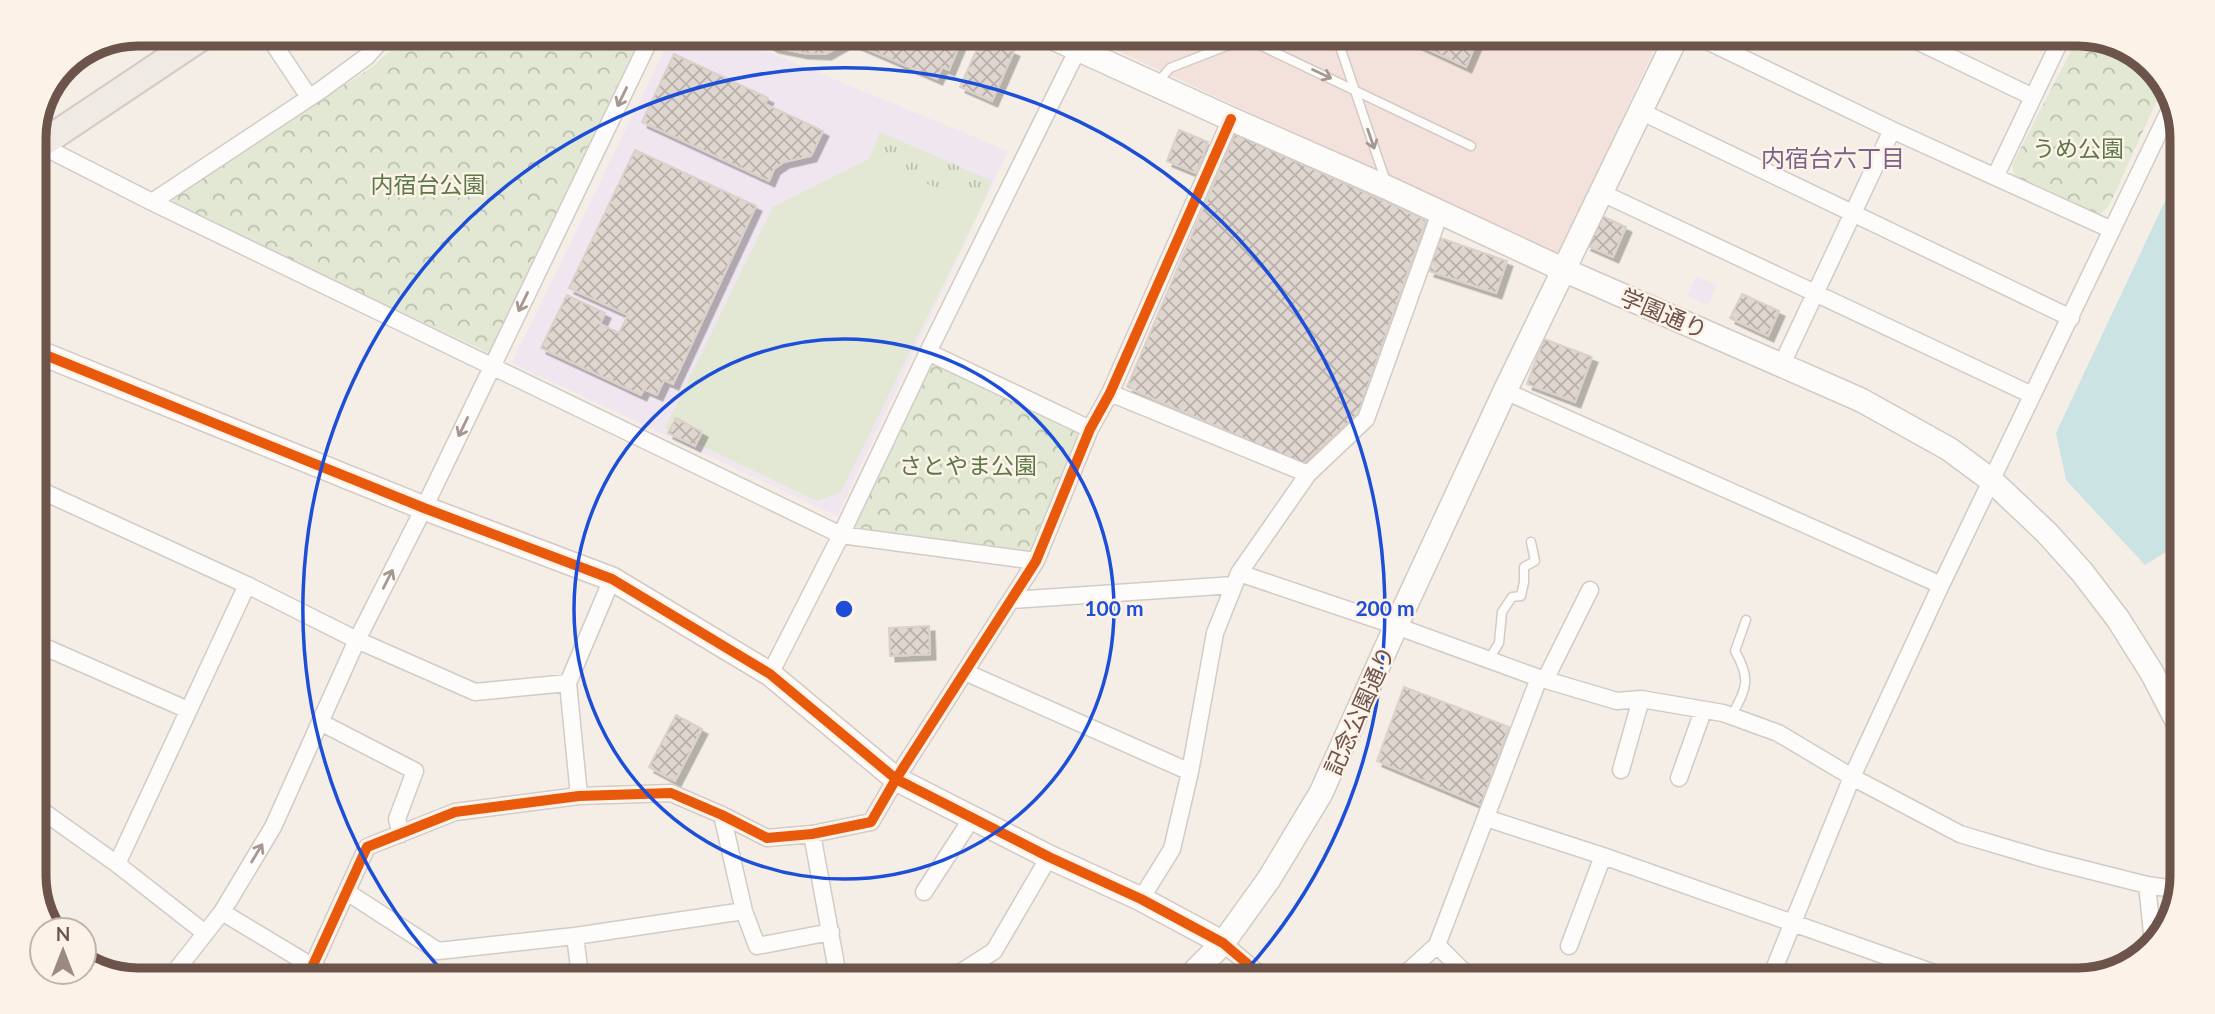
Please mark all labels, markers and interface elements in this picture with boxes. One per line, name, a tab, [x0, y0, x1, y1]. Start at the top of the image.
one-way arrow	[1311, 68, 1332, 81]
one-way arrow	[615, 86, 628, 107]
one-way arrow	[1366, 127, 1378, 149]
park label: うめ公園	[2032, 134, 2124, 162]
district label: 内宿台六丁目	[1761, 143, 1905, 172]
park label: 内宿台公園	[371, 170, 486, 198]
street label: 学園通り	[1616, 282, 1712, 344]
one-way arrow	[516, 291, 529, 312]
one-way arrow	[455, 416, 469, 437]
park label: さとやま公園	[899, 451, 1037, 479]
one-way arrow	[381, 569, 395, 590]
text: 100 m	[1084, 595, 1144, 620]
text: 200 m	[1355, 595, 1415, 620]
centre of rings	[832, 597, 856, 621]
street label: 記念公園通り	[1318, 641, 1400, 779]
one-way arrow	[250, 844, 264, 864]
north arrow	[28, 916, 98, 986]
text: N	[56, 922, 70, 945]

